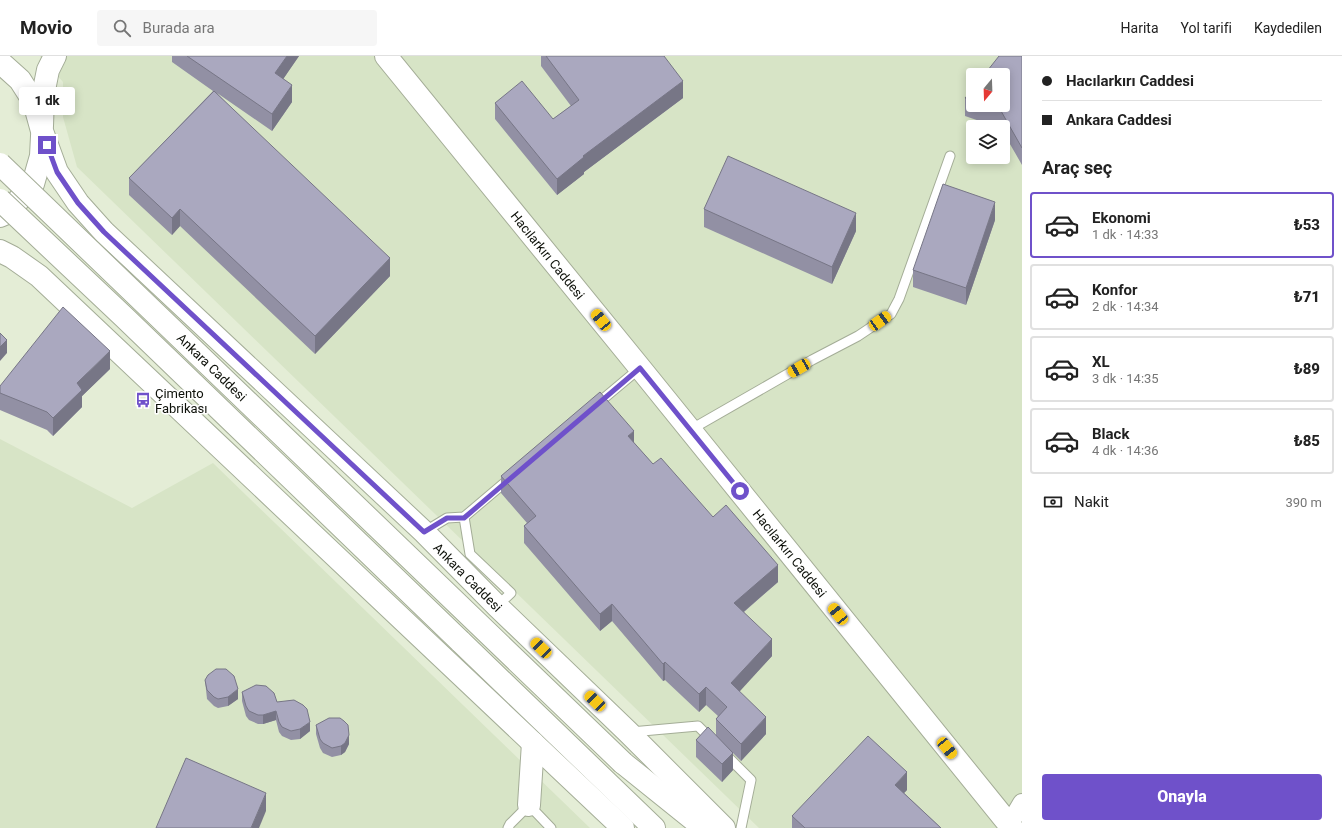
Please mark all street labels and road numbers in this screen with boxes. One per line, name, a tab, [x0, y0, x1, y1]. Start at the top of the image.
street label: Hacılarkırı Caddesi	[508, 208, 588, 302]
street label: Ankara Caddesi	[174, 330, 249, 404]
street label: Hacılarkırı Caddesi	[750, 506, 830, 600]
street label: Ankara Caddesi	[430, 540, 505, 615]

